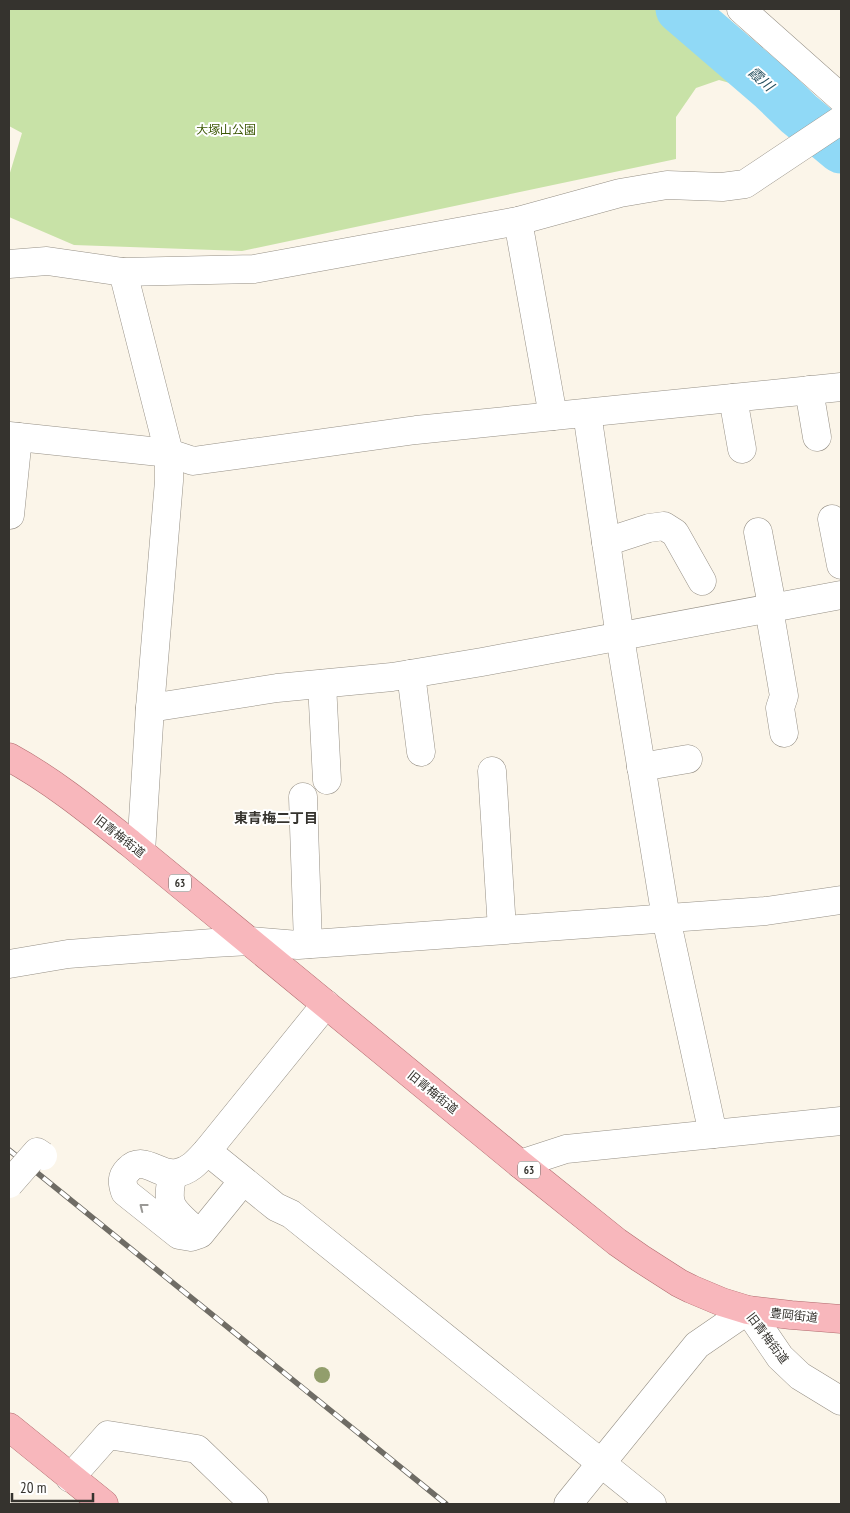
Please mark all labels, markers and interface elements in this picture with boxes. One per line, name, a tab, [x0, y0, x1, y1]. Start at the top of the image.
water label: 霞川	[745, 63, 779, 96]
park label: 大塚山公園	[196, 122, 256, 137]
district label: 東青梅二丁目	[234, 809, 318, 827]
street label: 旧青梅街道	[92, 812, 148, 860]
road number: 63	[169, 874, 191, 891]
street label: 旧青梅街道	[405, 1067, 461, 1117]
road number: 63	[518, 1162, 540, 1178]
one-way arrow	[140, 1204, 149, 1212]
street label: 豊岡街道	[769, 1305, 819, 1325]
street label: 旧青梅街道	[744, 1310, 792, 1366]
scale bar	[12, 1470, 94, 1502]
text: 20 m	[20, 1478, 46, 1497]

